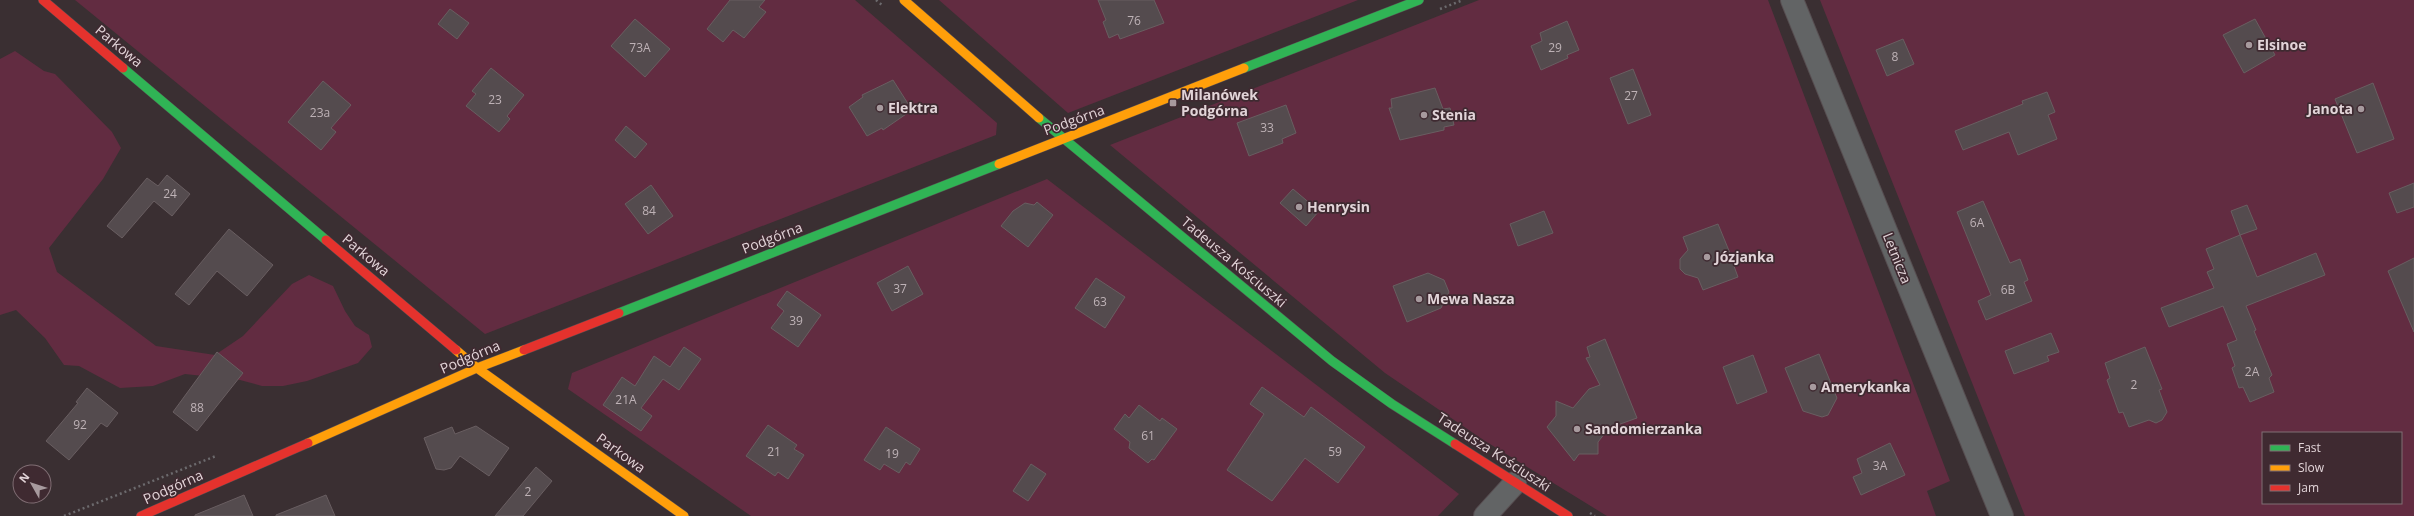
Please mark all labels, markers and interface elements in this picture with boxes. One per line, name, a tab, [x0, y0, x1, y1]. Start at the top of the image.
house number: 76	[1127, 12, 1141, 29]
street label: Parkowa	[92, 20, 147, 71]
place label: Elsinoe	[2257, 35, 2307, 54]
house number: 73A	[629, 39, 651, 56]
house number: 29	[1548, 39, 1562, 56]
marker: Elsinoe	[2244, 40, 2254, 50]
house number: 8	[1892, 48, 1899, 65]
place label: Milanówek Podgórna	[1181, 85, 1258, 120]
house number: 27	[1624, 87, 1638, 104]
house number: 23	[488, 91, 502, 108]
place label: Elektra	[888, 98, 938, 117]
marker: Milanówek Podgórna	[1168, 98, 1178, 108]
place label: Janota	[2306, 99, 2353, 118]
street label: Podgórna	[1041, 100, 1107, 139]
marker: Elektra	[875, 103, 885, 113]
house number: 23a	[310, 104, 330, 121]
marker: Janota	[2356, 104, 2366, 114]
place label: Stenia	[1432, 105, 1476, 124]
marker: Stenia	[1419, 110, 1429, 120]
house number: 33	[1260, 119, 1274, 136]
house number: 24	[163, 185, 177, 202]
place label: Henrysin	[1307, 197, 1370, 216]
house number: 84	[642, 202, 656, 219]
marker: Henrysin	[1294, 202, 1304, 212]
street label: Tadeusza Kościuszki	[1178, 212, 1291, 311]
house number: 6A	[1970, 214, 1985, 231]
street label: Podgórna	[739, 217, 805, 258]
street label: Parkowa	[339, 229, 394, 280]
street label: Letnicza	[1879, 230, 1916, 286]
place label: Józjanka	[1713, 247, 1774, 266]
marker: Józjanka	[1702, 252, 1712, 262]
house number: 37	[893, 280, 907, 297]
house number: 6B	[2001, 281, 2016, 298]
place label: Mewa Nasza	[1427, 289, 1515, 308]
house number: 63	[1093, 293, 1107, 310]
marker: Mewa Nasza	[1414, 294, 1424, 304]
house number: 39	[789, 312, 803, 329]
street label: Podgórna	[437, 335, 503, 378]
house number: 2A	[2245, 363, 2260, 380]
house number: 2	[2131, 376, 2138, 393]
place label: Amerykanka	[1821, 377, 1910, 396]
marker: Amerykanka	[1808, 382, 1818, 392]
house number: 21A	[615, 391, 637, 408]
house number: 88	[190, 399, 204, 416]
street label: Tadeusza Kościuszki	[1434, 408, 1555, 495]
house number: 92	[73, 416, 87, 433]
place label: Sandomierzanka	[1585, 419, 1702, 438]
marker: Sandomierzanka	[1572, 424, 1582, 434]
house number: 61	[1141, 427, 1155, 444]
street label: Parkowa	[593, 428, 650, 477]
legend	[2262, 432, 2402, 504]
text: Fast	[2298, 439, 2321, 456]
house number: 21	[767, 443, 781, 460]
house number: 59	[1328, 443, 1342, 460]
house number: 19	[885, 445, 899, 462]
house number: 3A	[1873, 457, 1888, 474]
text: Slow	[2298, 459, 2325, 476]
north arrow	[12, 464, 52, 504]
street label: Podgórna	[140, 465, 206, 508]
text: N	[15, 469, 32, 486]
text: Jam	[2297, 479, 2319, 496]
house number: 2	[525, 483, 532, 500]

